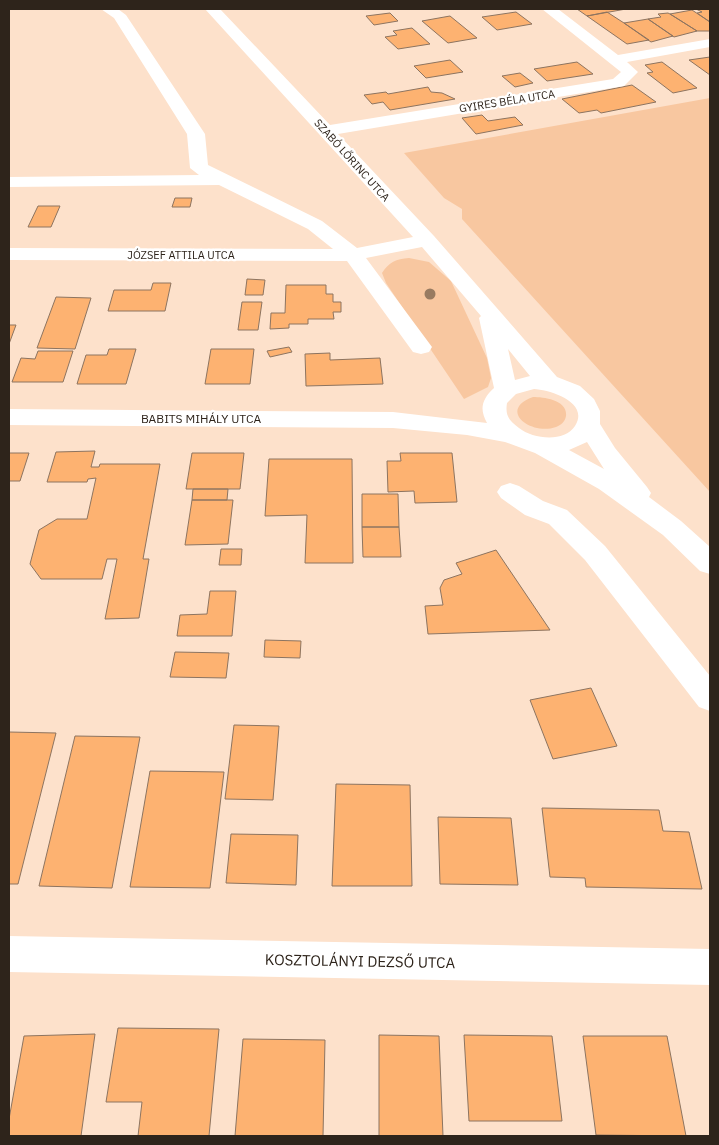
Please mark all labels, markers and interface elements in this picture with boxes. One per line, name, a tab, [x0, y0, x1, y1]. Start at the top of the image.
street label: GYIRES BÉLA UTCA	[458, 86, 556, 116]
street label: SZABÓ LŐRINC UTCA	[311, 116, 393, 204]
street label: JÓZSEF ATTILA UTCA	[127, 248, 235, 262]
street label: BABITS MIHÁLY UTCA	[141, 411, 261, 426]
street label: KOSZTOLÁNYI DEZSŐ UTCA	[265, 950, 456, 972]

